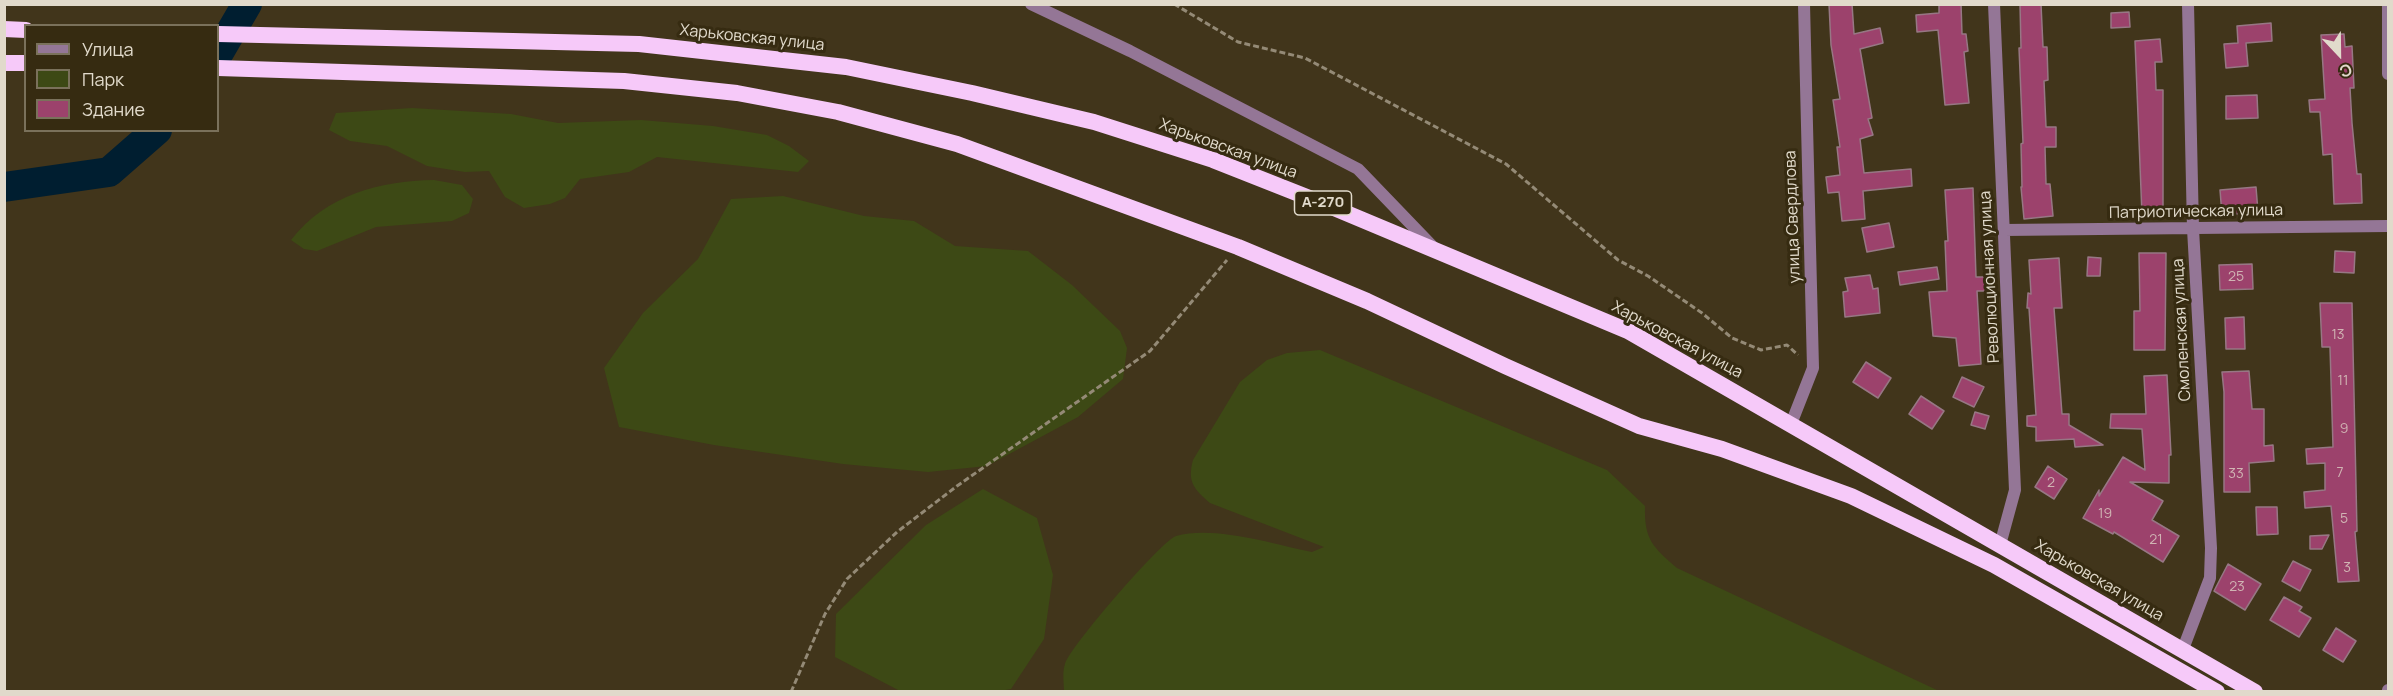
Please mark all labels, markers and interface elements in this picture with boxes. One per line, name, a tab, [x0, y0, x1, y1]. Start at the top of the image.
street label: Харьковская улица	[679, 21, 825, 55]
legend	[24, 24, 219, 132]
north arrow	[2309, 24, 2369, 84]
text: Улица	[82, 37, 134, 61]
text: С	[2336, 58, 2355, 83]
text: Парк	[82, 67, 124, 91]
text: Здание	[82, 97, 145, 121]
street label: Харьковская улица	[1156, 115, 1300, 183]
street label: улица Свердлова	[1781, 150, 1805, 284]
street label: Революционная улица	[1976, 190, 2004, 364]
road number: А-270	[1294, 191, 1352, 215]
street label: Патриотическая улица	[2109, 201, 2283, 223]
street label: Смоленская улица	[2169, 258, 2195, 402]
house number: 25	[2228, 269, 2244, 285]
street label: Харьковская улица	[1608, 297, 1746, 383]
house number: 13	[2331, 327, 2345, 343]
house number: 11	[2338, 373, 2348, 389]
house number: 9	[2340, 421, 2348, 437]
house number: 7	[2336, 465, 2344, 481]
house number: 33	[2228, 466, 2244, 482]
house number: 2	[2047, 475, 2055, 491]
house number: 19	[2098, 506, 2112, 522]
house number: 5	[2340, 511, 2348, 527]
house number: 21	[2149, 532, 2163, 548]
street label: Харьковская улица	[2031, 536, 2167, 626]
house number: 3	[2343, 560, 2351, 576]
house number: 23	[2229, 579, 2245, 595]

